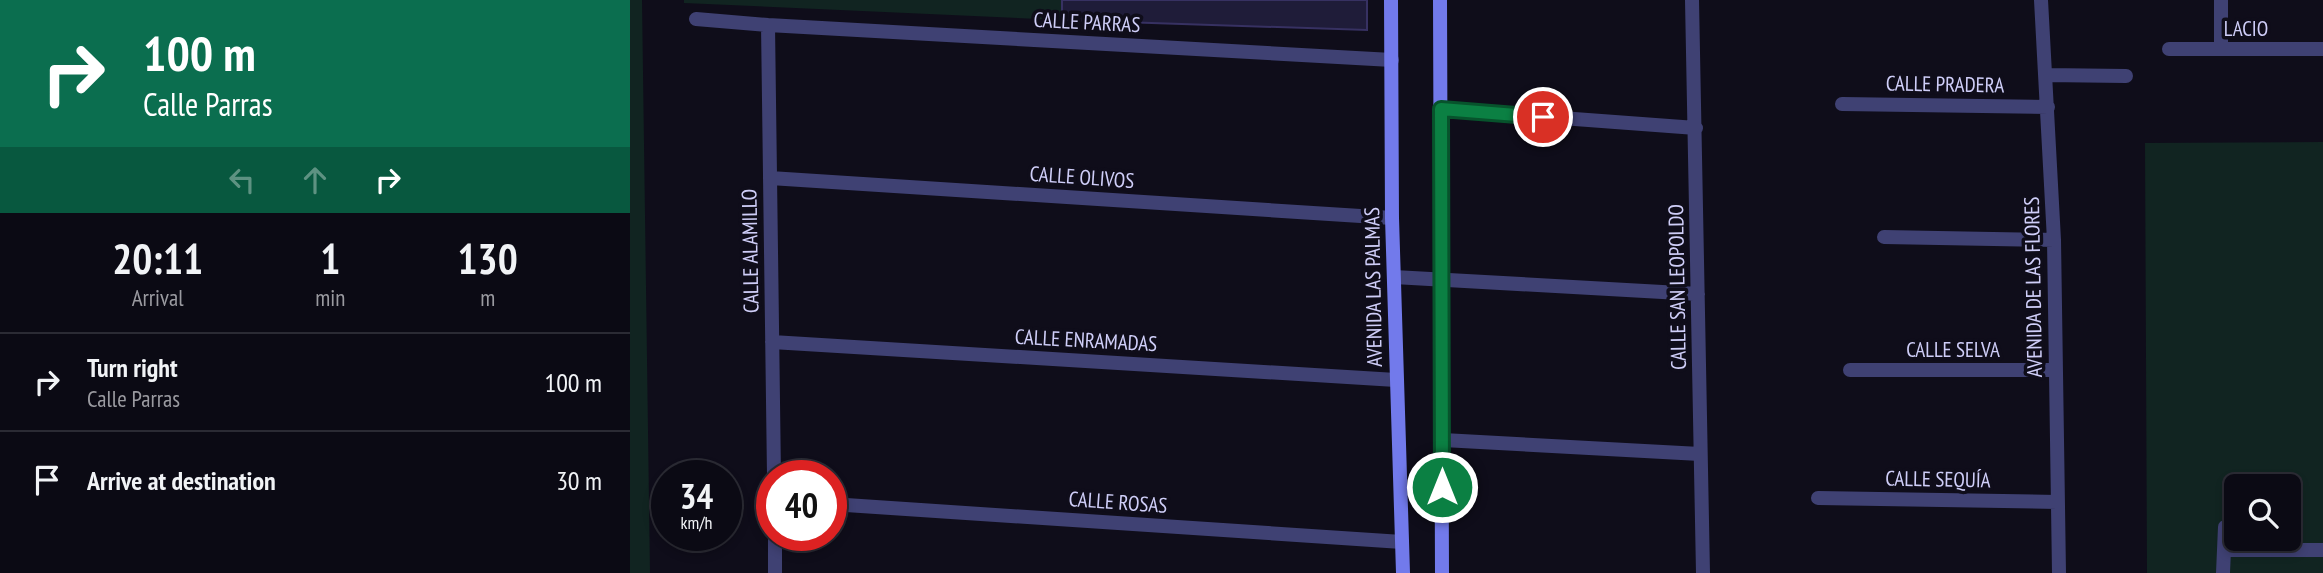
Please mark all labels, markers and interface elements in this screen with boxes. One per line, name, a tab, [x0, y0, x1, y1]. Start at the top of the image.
street label: CALLE PARRAS	[1033, 6, 1141, 38]
street label: LACIO	[2224, 15, 2268, 42]
text: 100 m	[143, 21, 256, 85]
icon: right	[28, 28, 119, 119]
street label: CALLE PRADERA	[1886, 69, 2005, 99]
text: Calle Parras	[143, 83, 272, 125]
pin	[1513, 87, 1573, 147]
icon: arrive	[1524, 98, 1562, 136]
street label: CALLE OLIVOS	[1029, 160, 1135, 194]
icon: left	[223, 161, 261, 199]
icon: ahead	[296, 161, 334, 199]
icon: right	[369, 161, 407, 199]
street label: CALLE ALAMILLO	[735, 189, 765, 313]
street label: AVENIDA DE LAS FLORES	[2018, 196, 2048, 378]
street label: CALLE SAN LEOPOLDO	[1662, 204, 1692, 370]
street label: AVENIDA LAS PALMAS	[1358, 207, 1388, 367]
text: 20:11	[112, 231, 203, 286]
text: 1	[320, 231, 340, 286]
text: 130	[458, 231, 518, 286]
text: Arrival	[132, 283, 184, 312]
text: min	[315, 283, 345, 312]
text: m	[480, 283, 495, 312]
street label: CALLE ENRAMADAS	[1014, 323, 1158, 357]
street label: CALLE SELVA	[1906, 336, 2000, 363]
text: Turn right	[87, 351, 178, 384]
icon: right	[28, 363, 66, 401]
text: 100 m	[544, 366, 602, 399]
text: Calle Parras	[87, 384, 180, 413]
position arrow	[1405, 450, 1479, 524]
speed limit sign: 40	[756, 460, 847, 551]
icon: arrive	[28, 461, 66, 499]
text: Arrive at destination	[87, 464, 276, 497]
text: 30 m	[556, 464, 602, 497]
street label: CALLE SEQUÍA	[1885, 465, 1991, 493]
text: 34	[680, 473, 713, 519]
map controls	[2224, 474, 2301, 551]
button: search	[2224, 474, 2301, 551]
street label: CALLE ROSAS	[1068, 485, 1168, 519]
text: km/h	[681, 511, 712, 534]

